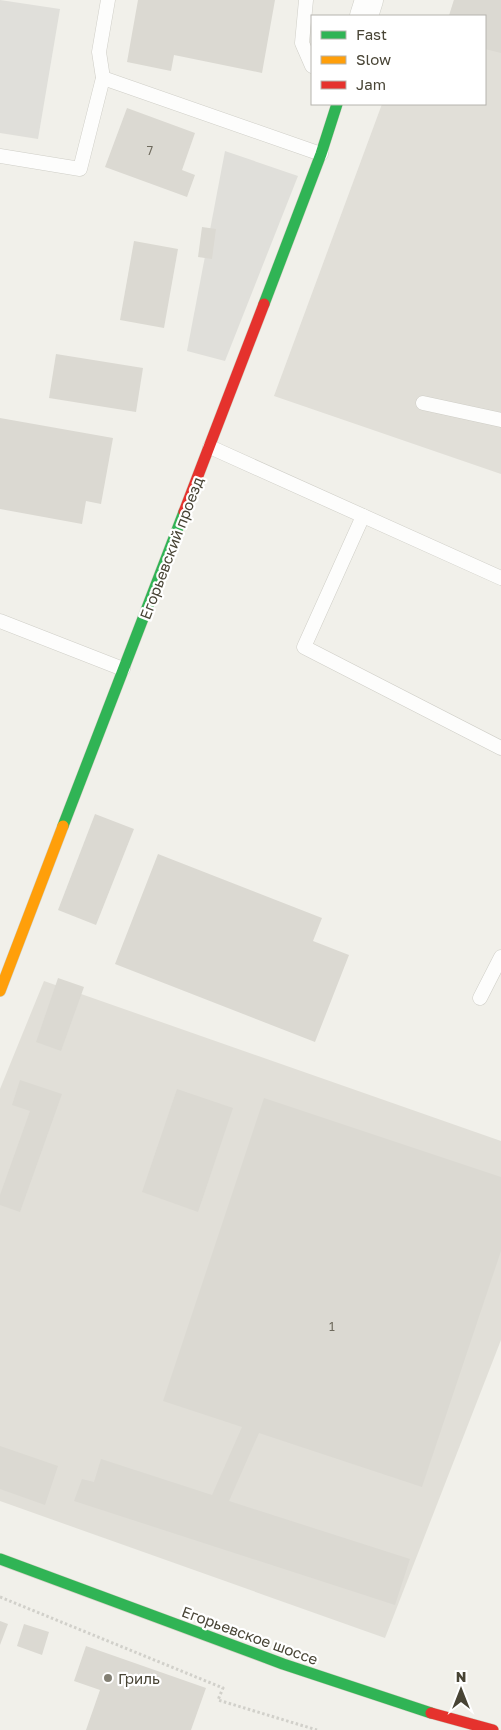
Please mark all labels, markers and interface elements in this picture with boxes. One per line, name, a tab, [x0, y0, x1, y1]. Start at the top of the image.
legend	[311, 15, 486, 105]
text: Fast	[356, 25, 387, 43]
text: Slow	[356, 50, 391, 68]
text: Jam	[356, 75, 386, 93]
house number: 7	[147, 143, 153, 158]
street label: Егорьевский проезд	[136, 474, 206, 622]
house number: 1	[329, 1319, 335, 1334]
street label: Егорьевское шоссе	[180, 1602, 321, 1668]
north arrow	[436, 1665, 486, 1715]
text: N	[456, 1668, 466, 1685]
place label: Гриль	[118, 1669, 160, 1687]
marker: Гриль	[102, 1672, 114, 1684]

